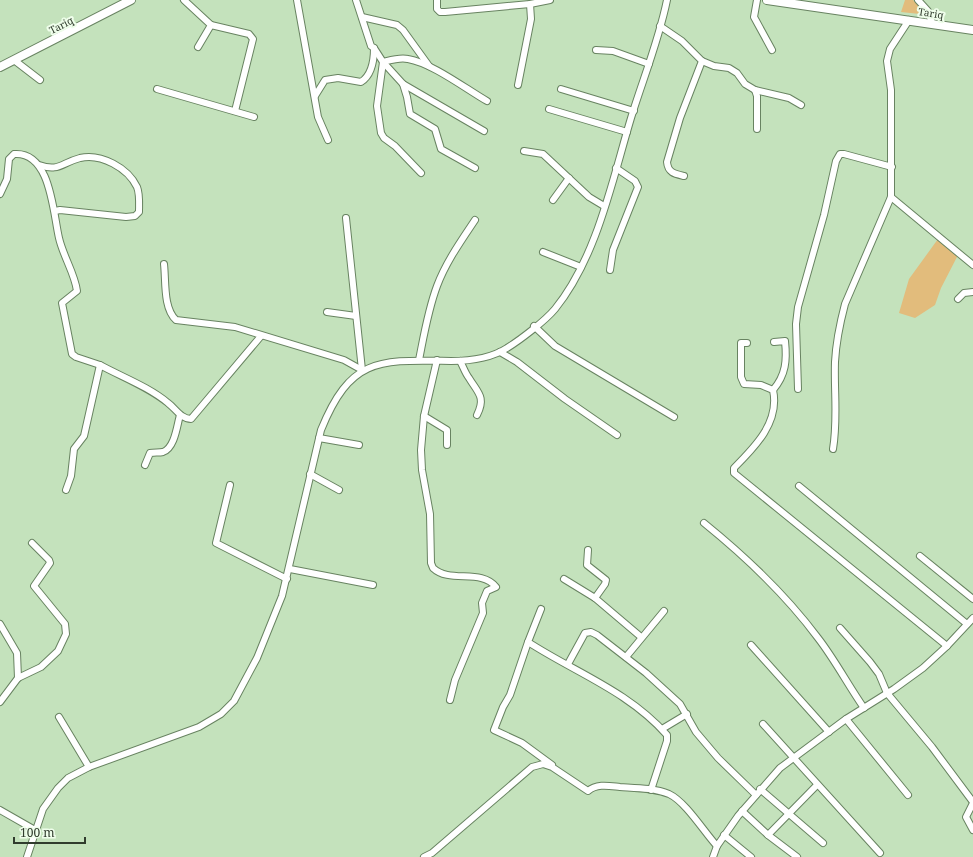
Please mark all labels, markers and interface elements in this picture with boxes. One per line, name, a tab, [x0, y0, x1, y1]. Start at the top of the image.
street label: Tariq	[917, 4, 945, 22]
street label: Tariq	[46, 13, 76, 37]
scale bar	[14, 819, 85, 845]
text: 100 m	[20, 824, 55, 841]

